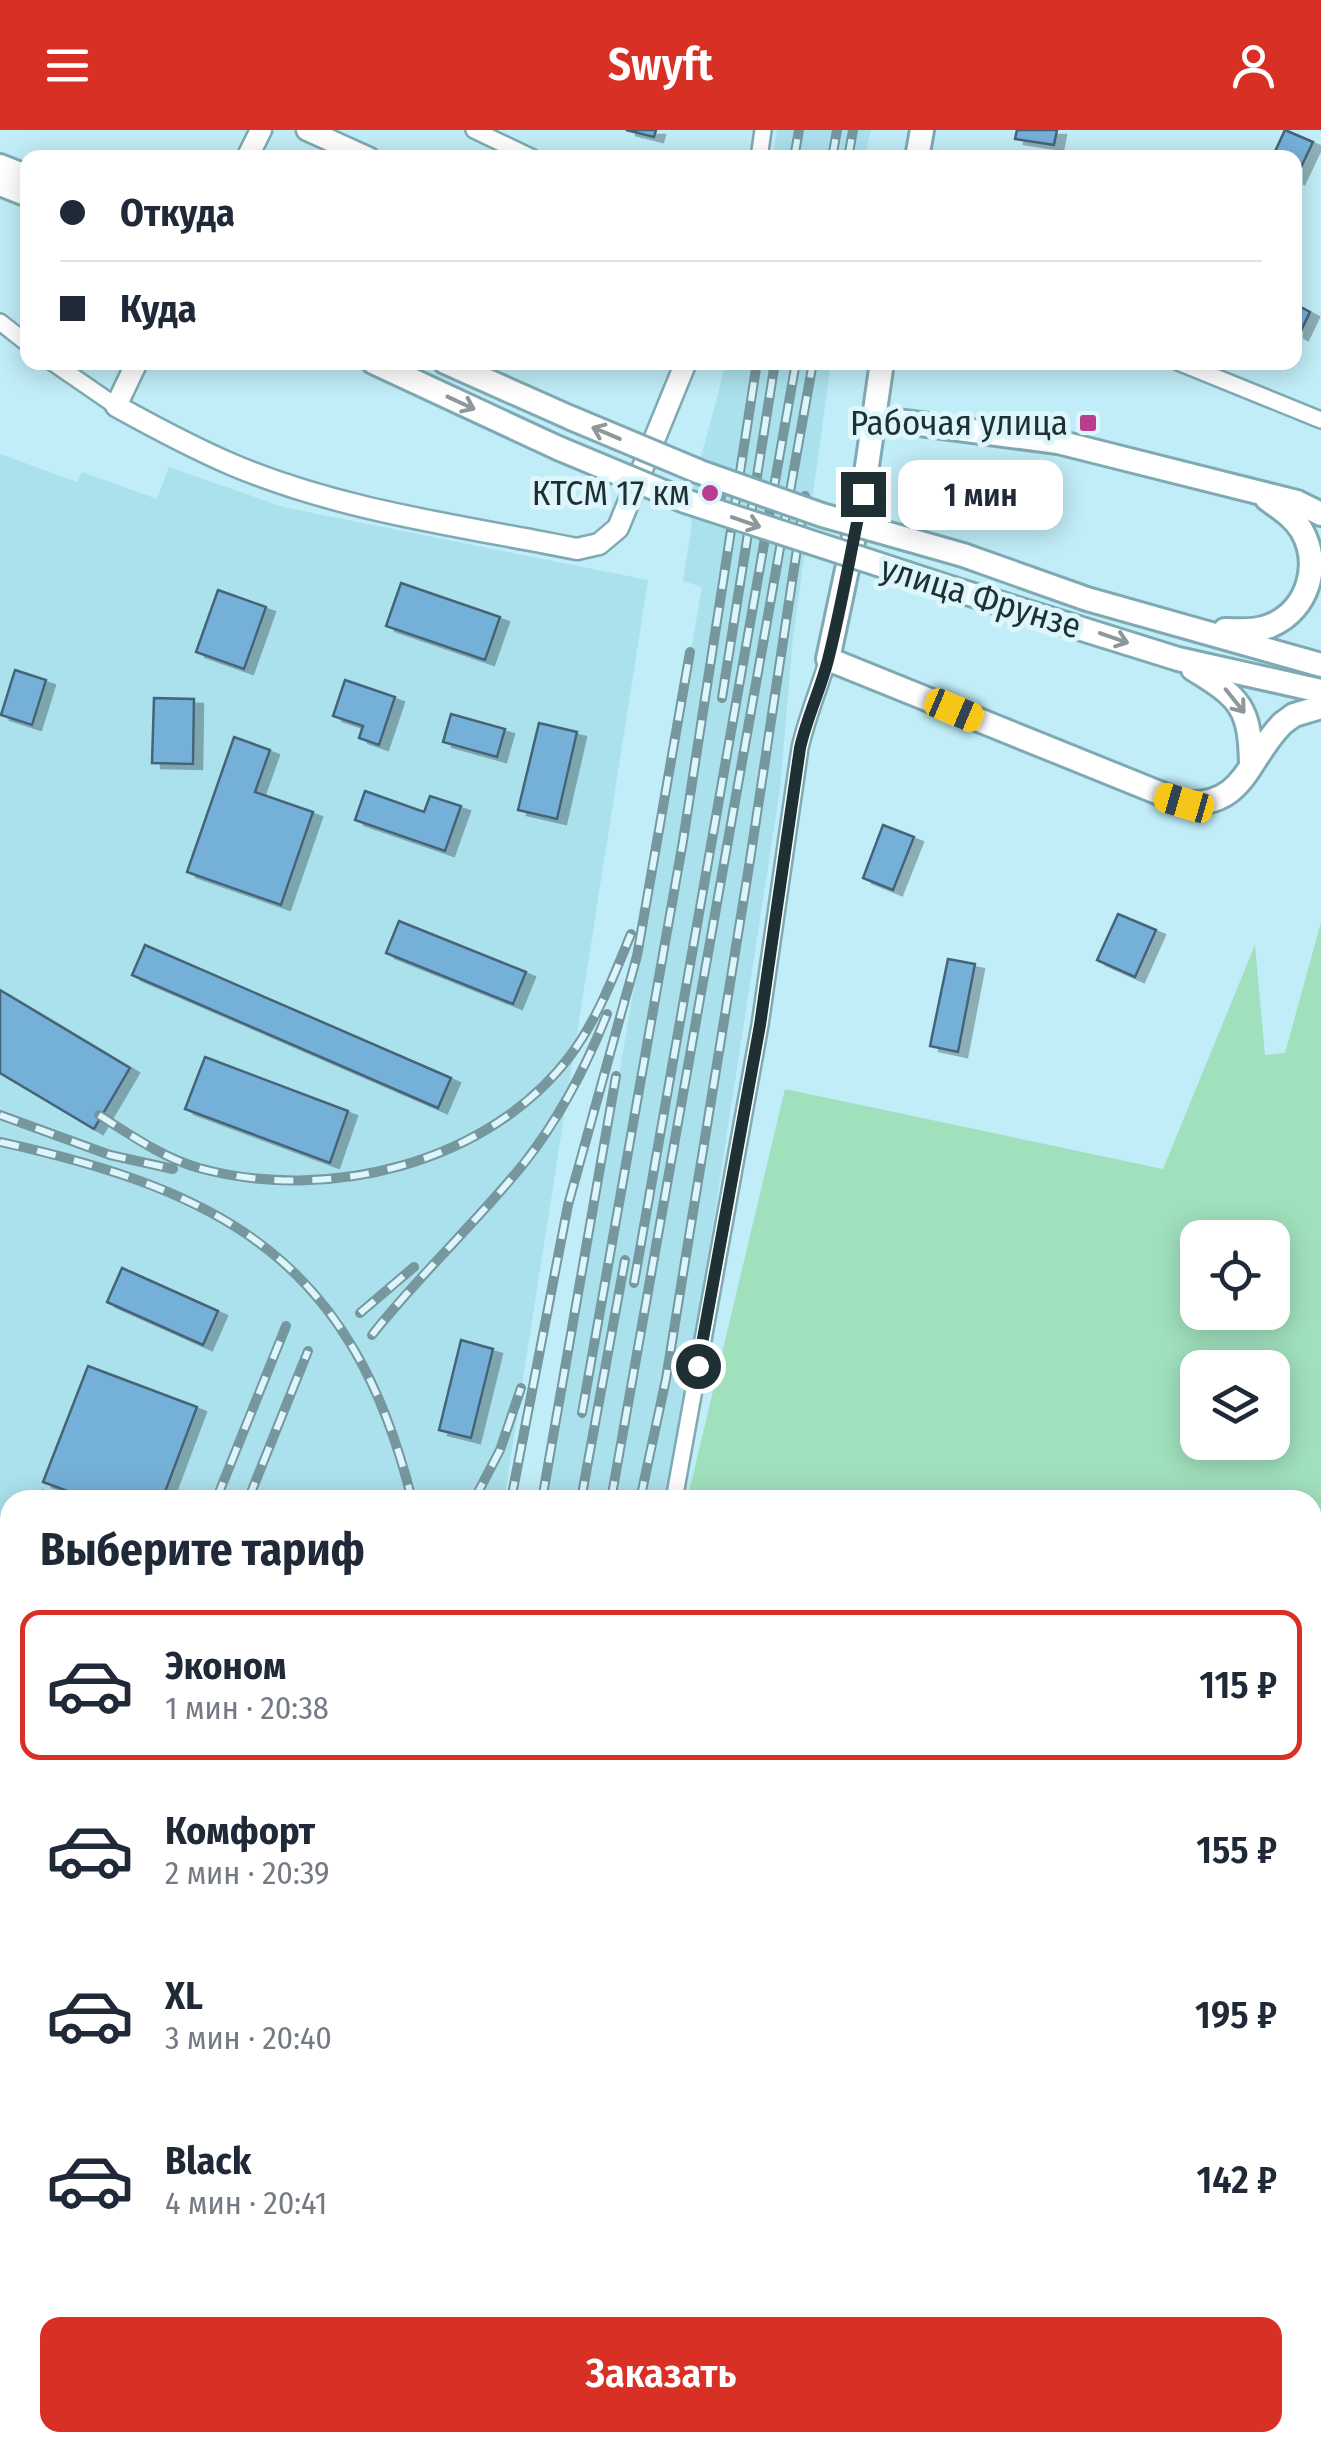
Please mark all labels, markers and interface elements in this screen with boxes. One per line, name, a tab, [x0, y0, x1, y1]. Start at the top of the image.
icon: menu	[40, 38, 95, 93]
text: Swyft	[608, 38, 713, 92]
icon: person	[1226, 38, 1281, 93]
text: Откуда	[120, 190, 235, 236]
text: Куда	[120, 286, 197, 332]
one-way arrow	[446, 395, 476, 414]
place label: Рабочая улица	[850, 402, 1068, 444]
marker: Рабочая улица	[1077, 412, 1099, 434]
one-way arrow	[592, 423, 622, 441]
callout: 1 мин	[898, 459, 1063, 529]
place label: КТСМ 17 км	[532, 472, 690, 514]
route end	[841, 472, 886, 517]
text: 1 мин	[943, 476, 1018, 514]
marker: КТСМ 17 км	[699, 482, 721, 504]
one-way arrow	[729, 514, 760, 532]
street label: улица Фрунзе	[876, 547, 1086, 647]
one-way arrow	[1098, 630, 1129, 648]
car	[921, 684, 987, 736]
one-way arrow	[1224, 688, 1246, 714]
car	[1151, 780, 1217, 826]
map controls	[1180, 1220, 1290, 1460]
button: locate	[1180, 1220, 1290, 1330]
route start	[676, 1344, 721, 1389]
button: layers	[1180, 1350, 1290, 1460]
text: Выберите тариф	[40, 1523, 365, 1577]
icon: car	[45, 1640, 135, 1730]
text: Эконом	[165, 1643, 286, 1689]
text: 115 ₽	[1199, 1662, 1277, 1708]
text: 1 мин · 20:38	[165, 1689, 329, 1727]
icon: car	[45, 1805, 135, 1895]
text: Комфорт	[165, 1808, 315, 1854]
text: 155 ₽	[1196, 1827, 1277, 1873]
text: 2 мин · 20:39	[165, 1854, 330, 1892]
icon: car	[45, 1970, 135, 2060]
text: XL	[165, 1973, 203, 2019]
text: 195 ₽	[1195, 1992, 1277, 2038]
text: 3 мин · 20:40	[165, 2019, 332, 2057]
icon: car	[45, 2135, 135, 2225]
text: Black	[165, 2138, 251, 2184]
text: 142 ₽	[1197, 2157, 1277, 2203]
text: 4 мин · 20:41	[165, 2184, 327, 2222]
button: Заказать	[40, 2317, 1282, 2432]

